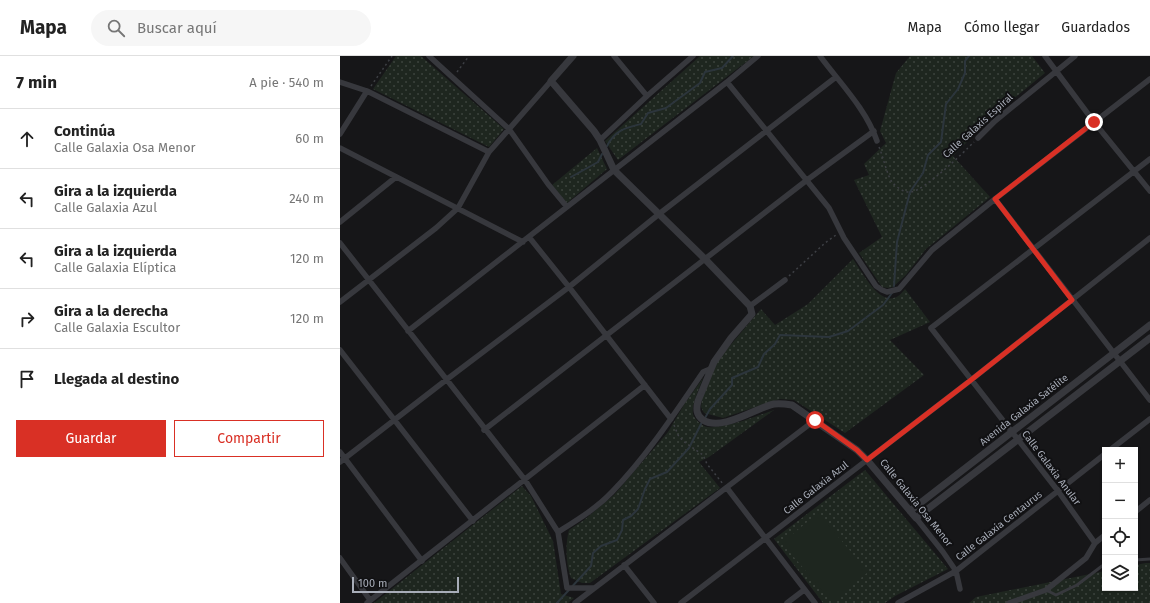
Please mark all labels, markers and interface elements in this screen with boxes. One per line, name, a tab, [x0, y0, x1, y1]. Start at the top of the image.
search box	[91, 10, 371, 46]
text: Mapa	[20, 16, 67, 39]
icon: search	[105, 17, 127, 39]
text: Buscar aquí	[137, 19, 217, 37]
text: Mapa	[908, 19, 942, 36]
text: Cómo llegar	[964, 19, 1039, 36]
text: Guardados	[1061, 19, 1130, 36]
text: 7 min	[16, 72, 57, 93]
text: A pie · 540 m	[249, 75, 324, 90]
street label: Calle Galaxis Espiral	[940, 91, 1016, 161]
route end	[1085, 113, 1103, 131]
text: Continúa	[54, 122, 115, 140]
icon: ahead	[16, 128, 38, 150]
text: 60 m	[295, 131, 324, 146]
text: Calle Galaxia Osa Menor	[54, 140, 196, 155]
text: Gira a la izquierda	[54, 182, 177, 200]
icon: left	[16, 188, 38, 210]
text: 240 m	[289, 191, 324, 206]
text: Calle Galaxia Azul	[54, 200, 157, 215]
text: Gira a la izquierda	[54, 242, 177, 260]
icon: left	[16, 248, 38, 270]
text: 120 m	[290, 251, 324, 266]
text: Calle Galaxia Elíptica	[54, 260, 176, 275]
text: Gira a la derecha	[54, 302, 168, 320]
icon: right	[16, 308, 38, 330]
text: 120 m	[290, 311, 324, 326]
text: Calle Galaxia Escultor	[54, 320, 180, 335]
icon: arrive	[16, 368, 38, 390]
text: Llegada al destino	[54, 370, 179, 388]
street label: Avenida Galaxia Satélite	[977, 372, 1071, 448]
route start	[806, 411, 824, 429]
button: Guardar	[16, 420, 166, 457]
button: Compartir	[174, 420, 324, 457]
street label: Calle Galaxia Anular	[1019, 428, 1083, 508]
map controls	[1102, 447, 1138, 591]
button: +	[1102, 447, 1138, 483]
street label: Calle Galaxia Osa Menor	[877, 457, 955, 549]
street label: Calle Galaxia Azul	[781, 459, 851, 517]
button: −	[1102, 483, 1138, 519]
street label: Calle Galaxia Centaurus	[953, 488, 1045, 563]
button: locate	[1102, 519, 1138, 555]
button: layers	[1102, 555, 1138, 591]
scale bar	[352, 575, 459, 594]
text: 100 m	[358, 577, 387, 590]

